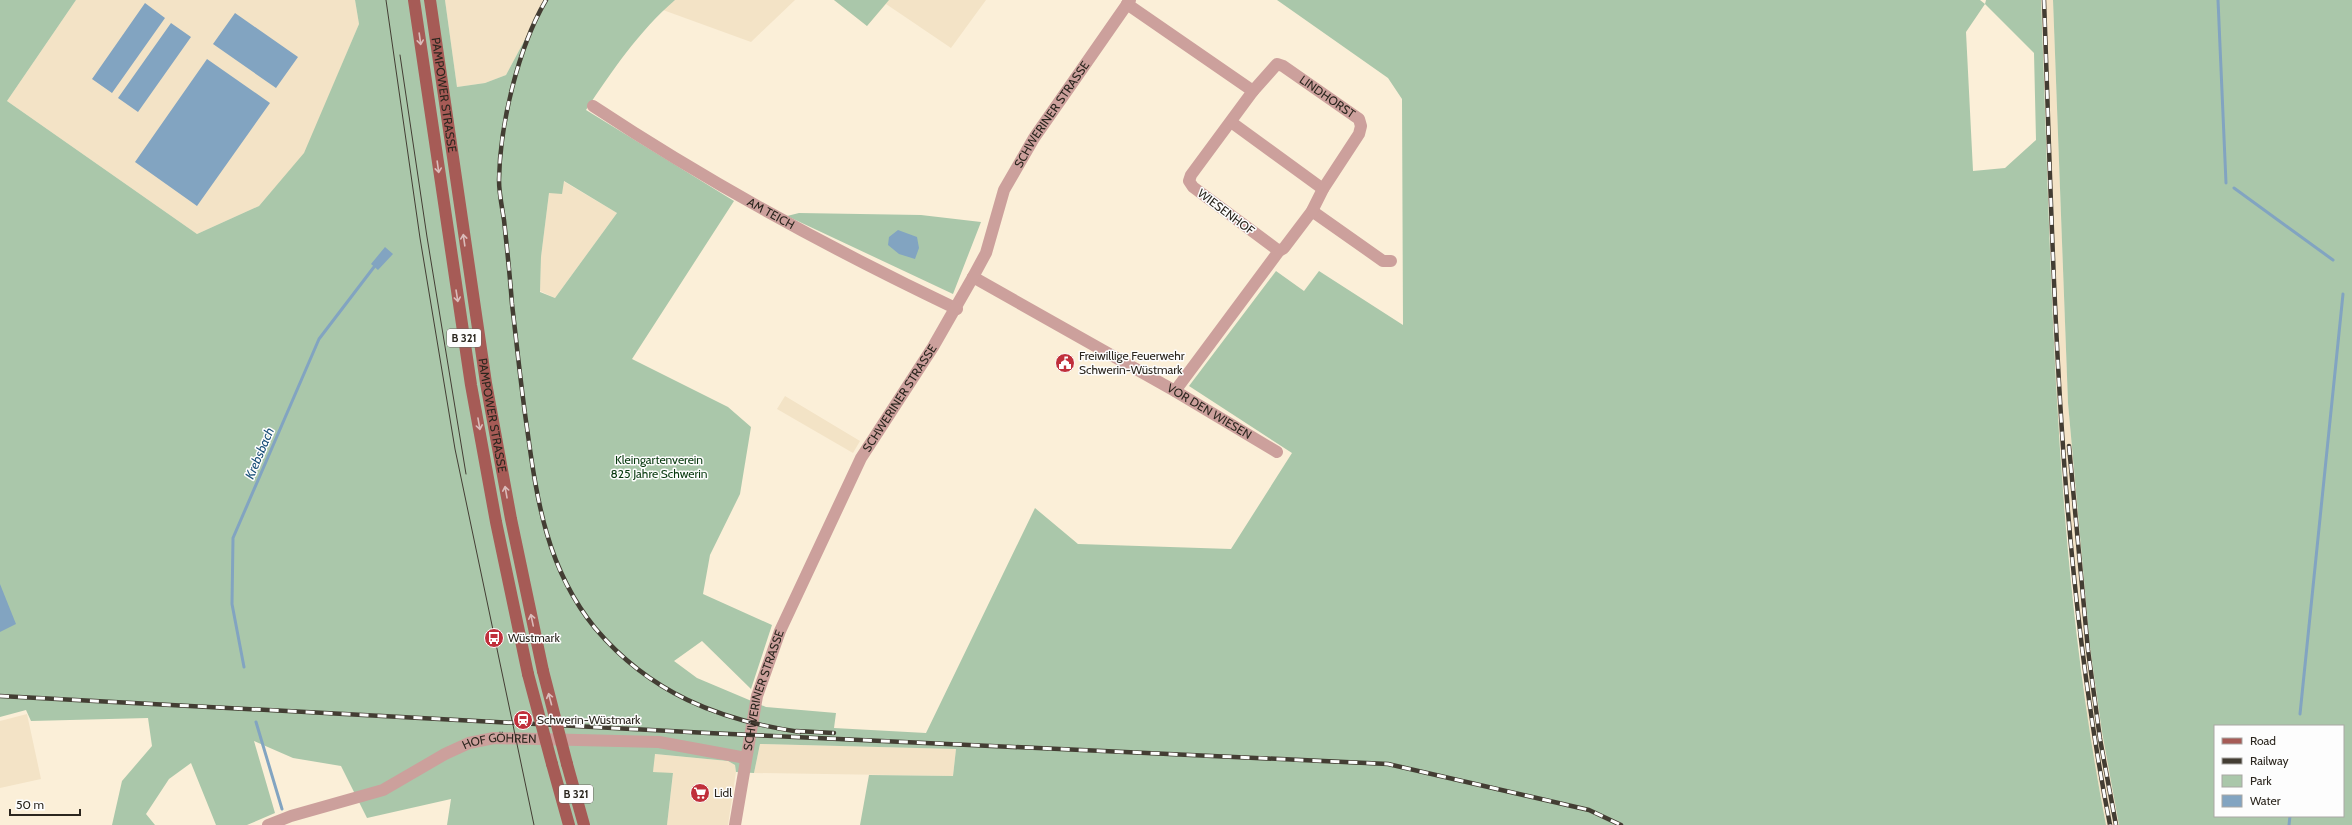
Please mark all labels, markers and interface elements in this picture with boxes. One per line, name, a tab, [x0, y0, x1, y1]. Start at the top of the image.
one-way arrow	[416, 32, 424, 45]
street label: PAMPOWER STRASSE	[429, 36, 460, 154]
street label: SCHWERINER STRASSE	[1011, 58, 1092, 170]
street label: LINDHORST	[1297, 72, 1359, 121]
one-way arrow	[434, 160, 442, 173]
street label: WIESENHOF	[1195, 185, 1258, 238]
street label: AM TEICH	[745, 194, 797, 232]
one-way arrow	[460, 234, 468, 247]
one-way arrow	[453, 289, 461, 302]
road number: B 321	[447, 329, 481, 347]
street label: SCHWERINER STRASSE	[859, 341, 940, 455]
place label: Freiwillige Feuerwehr Schwerin-Wüstmark	[1079, 348, 1185, 377]
public building icon: Freiwillige Feuerwehr Schwerin-Wüstmark	[1054, 352, 1076, 374]
street label: PAMPOWER STRASSE	[475, 357, 510, 474]
street label: VOR DEN WIESEN	[1165, 380, 1255, 442]
one-way arrow	[475, 417, 483, 430]
water label: Krebsbach	[241, 425, 277, 481]
park label: Kleingartenverein 825 Jahre Schwerin	[610, 452, 708, 481]
one-way arrow	[502, 486, 510, 499]
one-way arrow	[527, 613, 535, 626]
bus stop icon: Wüstmark	[483, 627, 505, 649]
street label: SCHWERINER STRASSE	[740, 627, 787, 752]
place label: Wüstmark	[508, 630, 560, 645]
one-way arrow	[546, 693, 553, 706]
station icon: Schwerin-Wüstmark	[512, 709, 534, 731]
place label: Schwerin-Wüstmark	[537, 712, 641, 727]
legend	[2214, 725, 2344, 817]
street label: HOF GÖHREN	[459, 730, 537, 752]
text: Road	[2250, 733, 2276, 748]
text: Railway	[2250, 753, 2288, 768]
text: Park	[2250, 773, 2272, 788]
supermarket icon: Lidl	[689, 782, 711, 804]
road number: B 321	[559, 785, 593, 803]
place label: Lidl	[714, 785, 732, 800]
scale bar	[10, 791, 80, 817]
text: Water	[2250, 793, 2281, 808]
text: 50 m	[16, 797, 44, 812]

